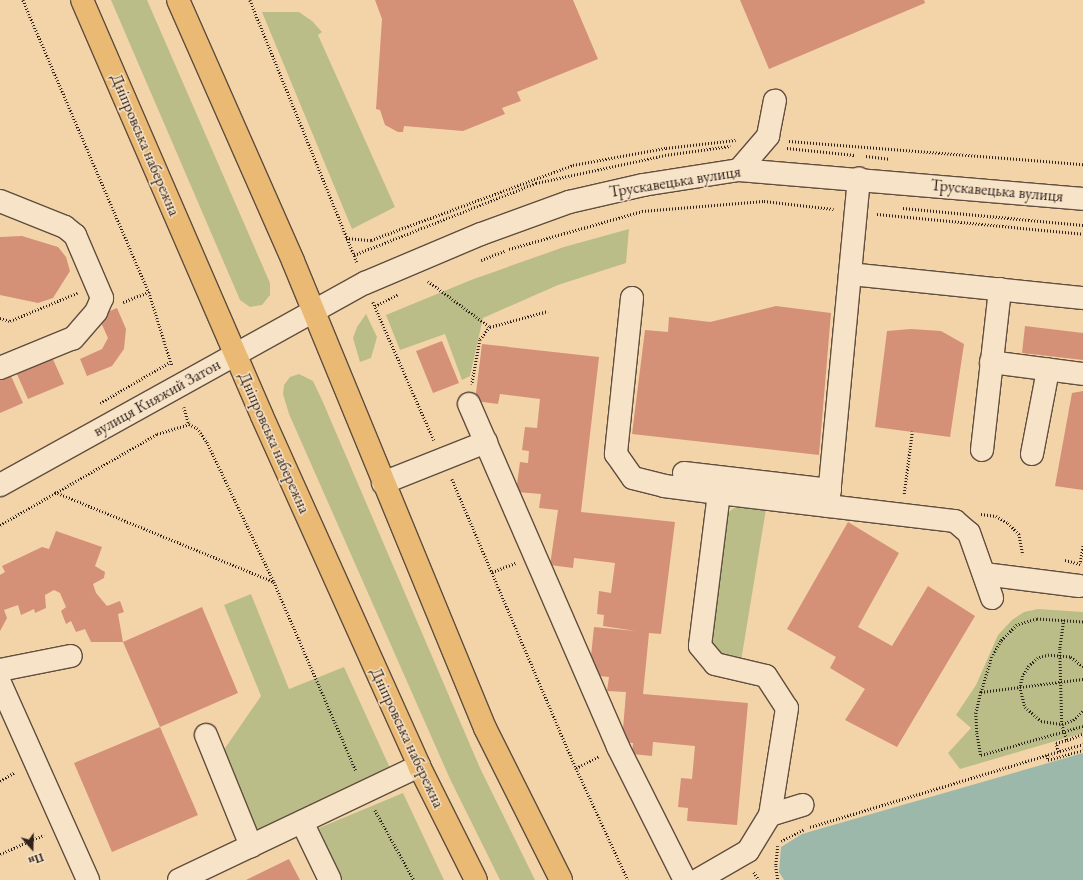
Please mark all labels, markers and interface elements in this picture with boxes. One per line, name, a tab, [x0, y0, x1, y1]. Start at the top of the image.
street label: Дніпровська набережна	[106, 71, 184, 219]
street label: Трускавецька вулиця	[608, 162, 742, 202]
street label: Трускавецька вулиця	[930, 176, 1064, 206]
street label: вулиця Княжий Затон	[90, 355, 224, 441]
street label: Дніпровська набережна	[234, 369, 314, 517]
street label: Дніпровська набережна	[366, 665, 448, 811]
north arrow	[12, 828, 52, 868]
text: Пн	[27, 850, 46, 868]

